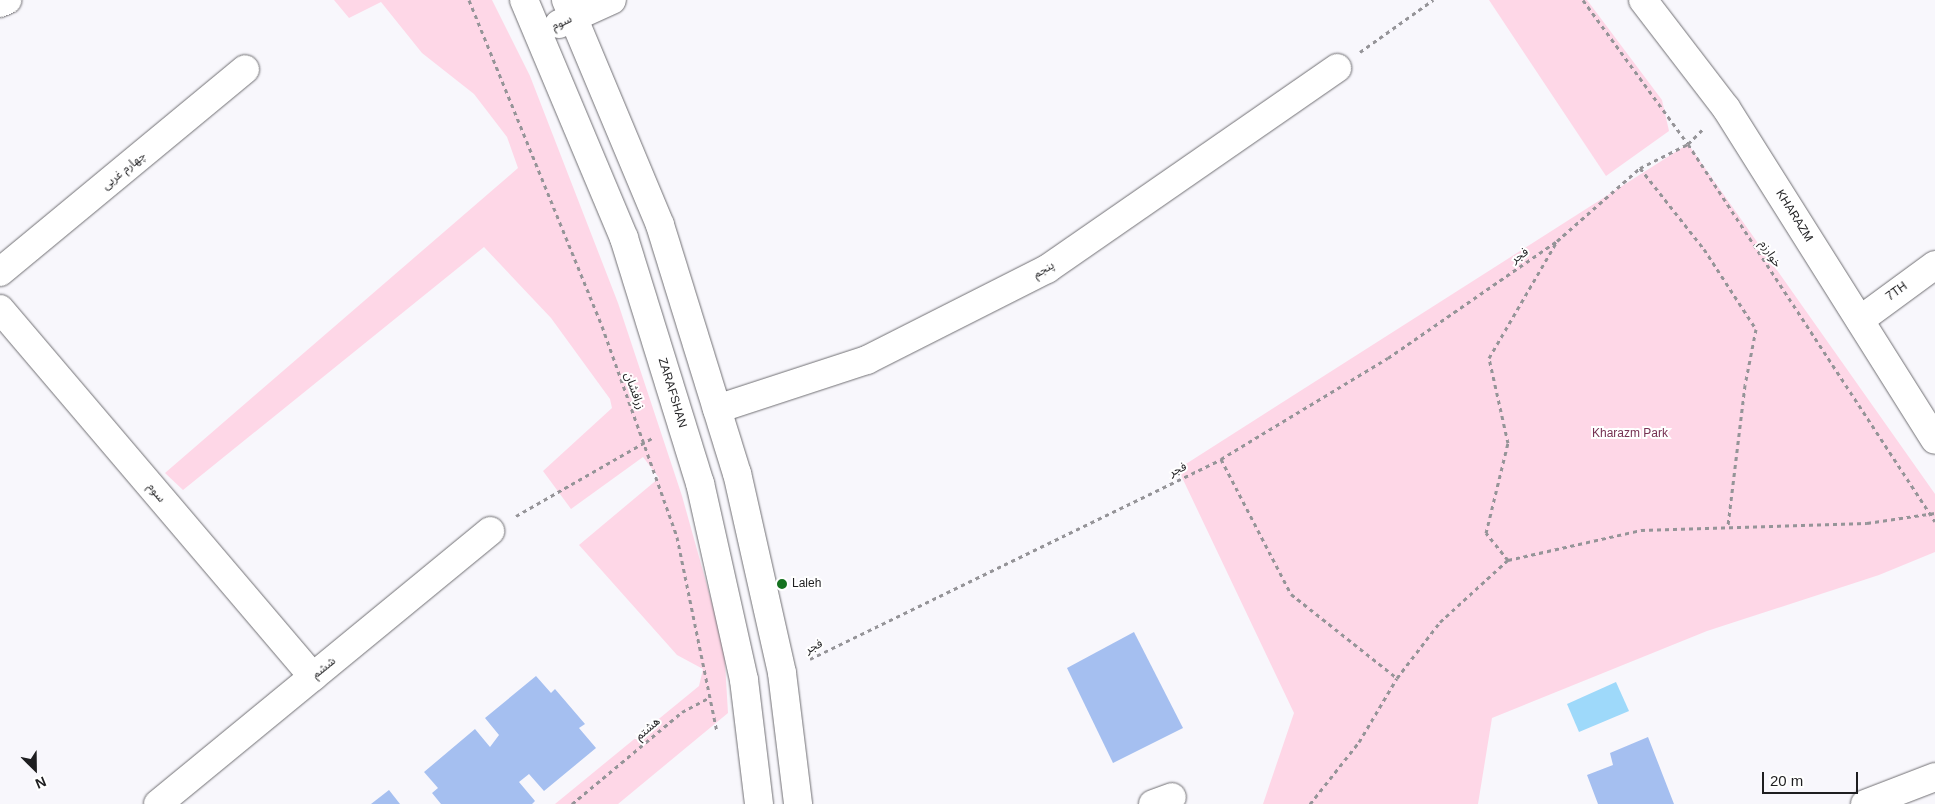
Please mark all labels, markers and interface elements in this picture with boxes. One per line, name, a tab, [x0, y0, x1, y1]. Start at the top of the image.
street label: سوم	[549, 12, 575, 34]
street label: چهارم غربی	[99, 149, 149, 193]
street label: KHARAZM	[1772, 187, 1816, 245]
street label: خوارزم	[1756, 238, 1784, 270]
street label: فجر	[1509, 245, 1531, 267]
street label: پنجم	[1031, 258, 1057, 282]
street label: 7TH	[1884, 280, 1910, 304]
street label: ZARAFSHAN	[654, 356, 690, 430]
street label: زرافشان	[621, 370, 647, 412]
park label: Kharazm Park	[1592, 427, 1668, 441]
street label: فجر	[1167, 460, 1189, 480]
street label: سوم	[144, 480, 168, 506]
place label: Laleh	[792, 577, 821, 591]
marker: Laleh	[776, 578, 788, 590]
street label: فجر	[803, 637, 825, 657]
street label: ششم	[309, 654, 339, 682]
street label: هشتم	[633, 714, 663, 744]
north arrow	[10, 744, 60, 794]
scale bar	[1765, 762, 1861, 794]
text: 20 m	[1770, 772, 1803, 789]
text: N	[33, 773, 49, 792]

